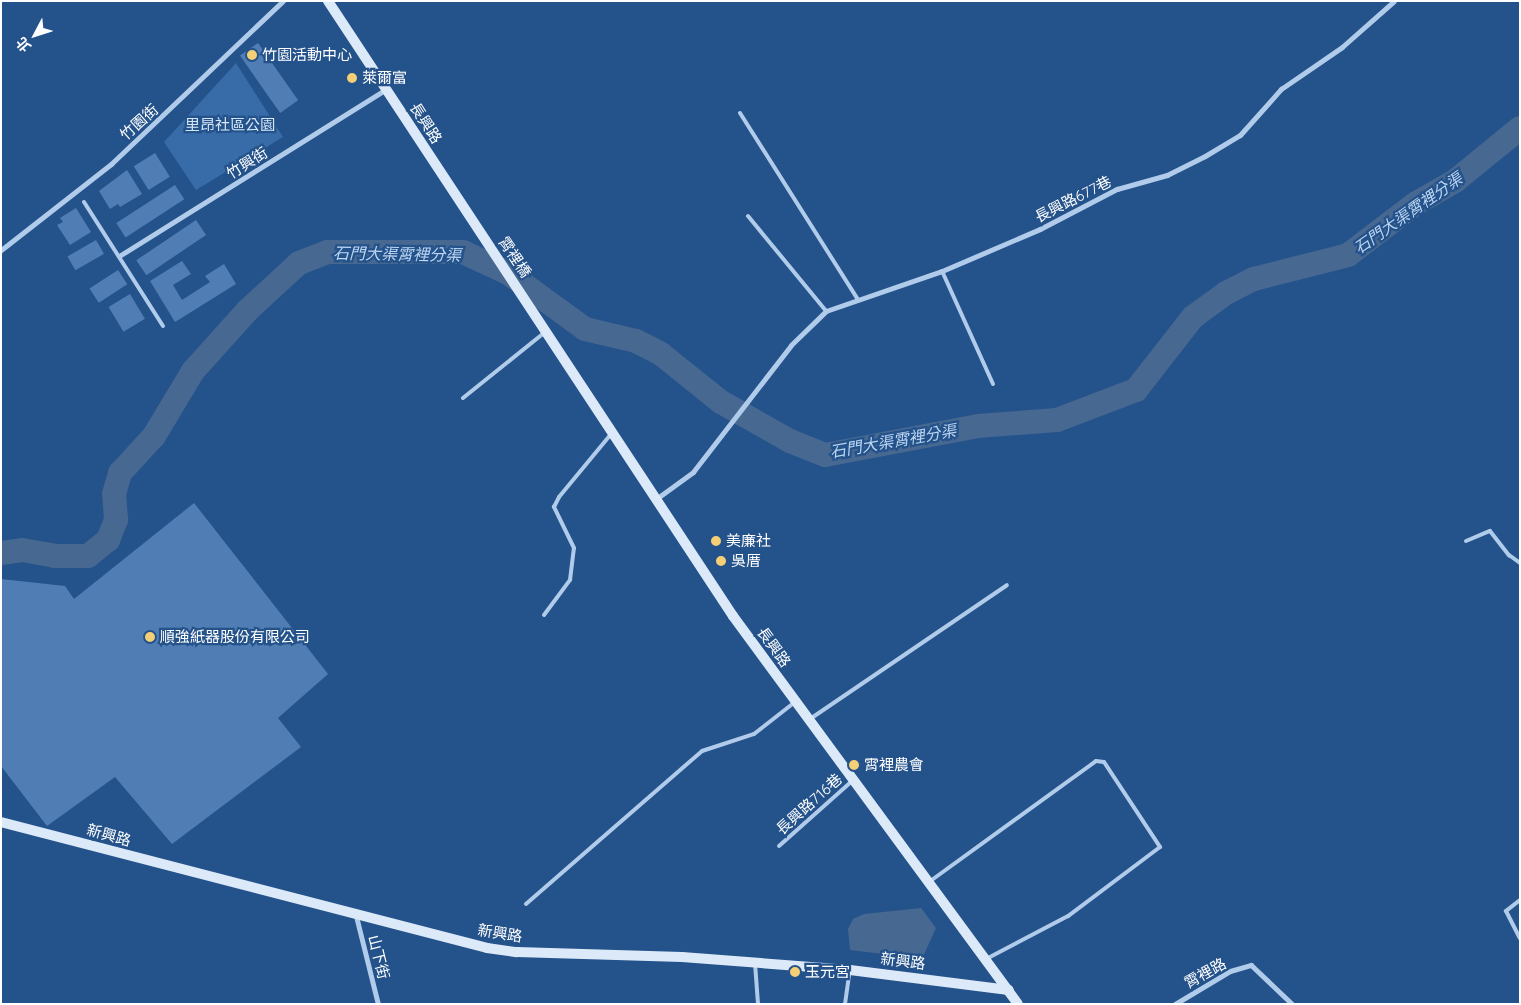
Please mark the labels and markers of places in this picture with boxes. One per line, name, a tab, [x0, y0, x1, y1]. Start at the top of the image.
place label: 竹園活動中心	[262, 46, 352, 64]
marker: 竹園活動中心	[246, 49, 258, 61]
place label: 萊爾富	[362, 69, 407, 87]
marker: 萊爾富	[346, 72, 358, 84]
place label: 美廉社	[726, 532, 771, 550]
marker: 美廉社	[710, 535, 722, 547]
place label: 吳厝	[731, 552, 761, 570]
marker: 吳厝	[715, 555, 727, 567]
place label: 順強紙器股份有限公司	[160, 628, 310, 646]
marker: 順強紙器股份有限公司	[144, 631, 156, 643]
place label: 霄裡農會	[864, 756, 924, 774]
marker: 霄裡農會	[848, 759, 860, 771]
place label: 玉元宮	[805, 963, 850, 981]
marker: 玉元宮	[789, 966, 801, 978]

